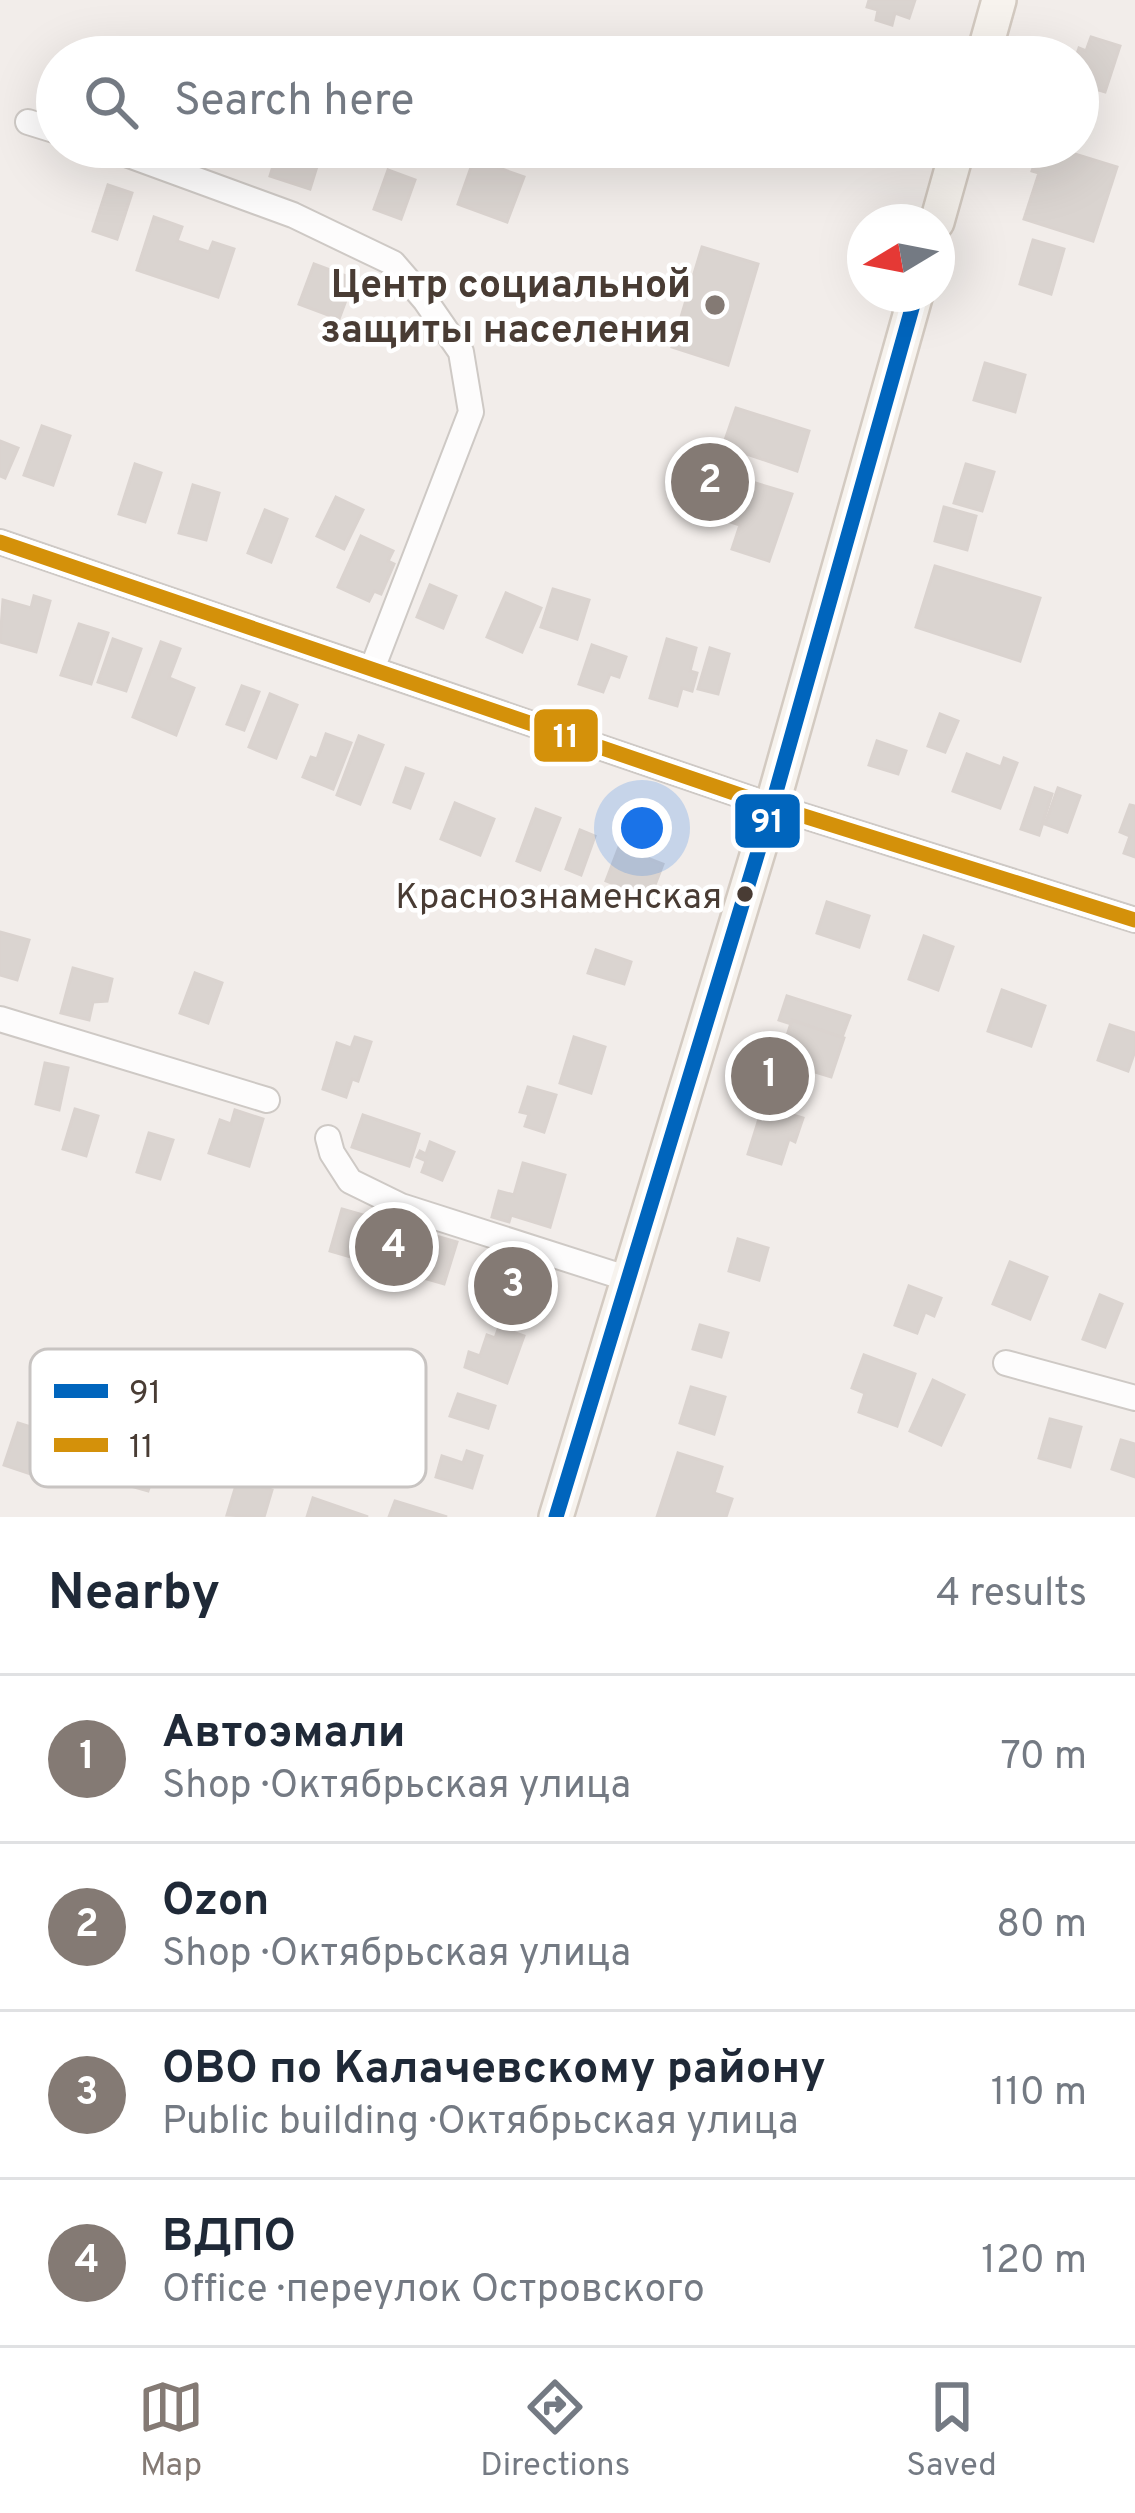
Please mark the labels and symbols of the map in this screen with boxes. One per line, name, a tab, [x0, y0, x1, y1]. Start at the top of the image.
north arrow	[847, 204, 955, 312]
place label: Центр социальной защиты населения	[320, 263, 691, 357]
marker: Центр социальной защиты населения	[702, 292, 728, 318]
pin: 2	[671, 437, 749, 527]
line badge: 11	[532, 707, 600, 764]
text: 11	[553, 718, 579, 760]
line badge: 91	[733, 792, 802, 850]
your location	[612, 798, 672, 858]
text: 91	[750, 803, 784, 845]
place label: Краснознаменская	[395, 876, 722, 922]
marker: Краснознаменская	[734, 883, 756, 905]
pin: 1	[731, 1031, 809, 1121]
pin: 4	[355, 1202, 433, 1292]
pin: 3	[474, 1241, 552, 1331]
legend	[30, 1349, 426, 1487]
text: 91	[129, 1374, 161, 1416]
text: 11	[129, 1428, 154, 1470]

